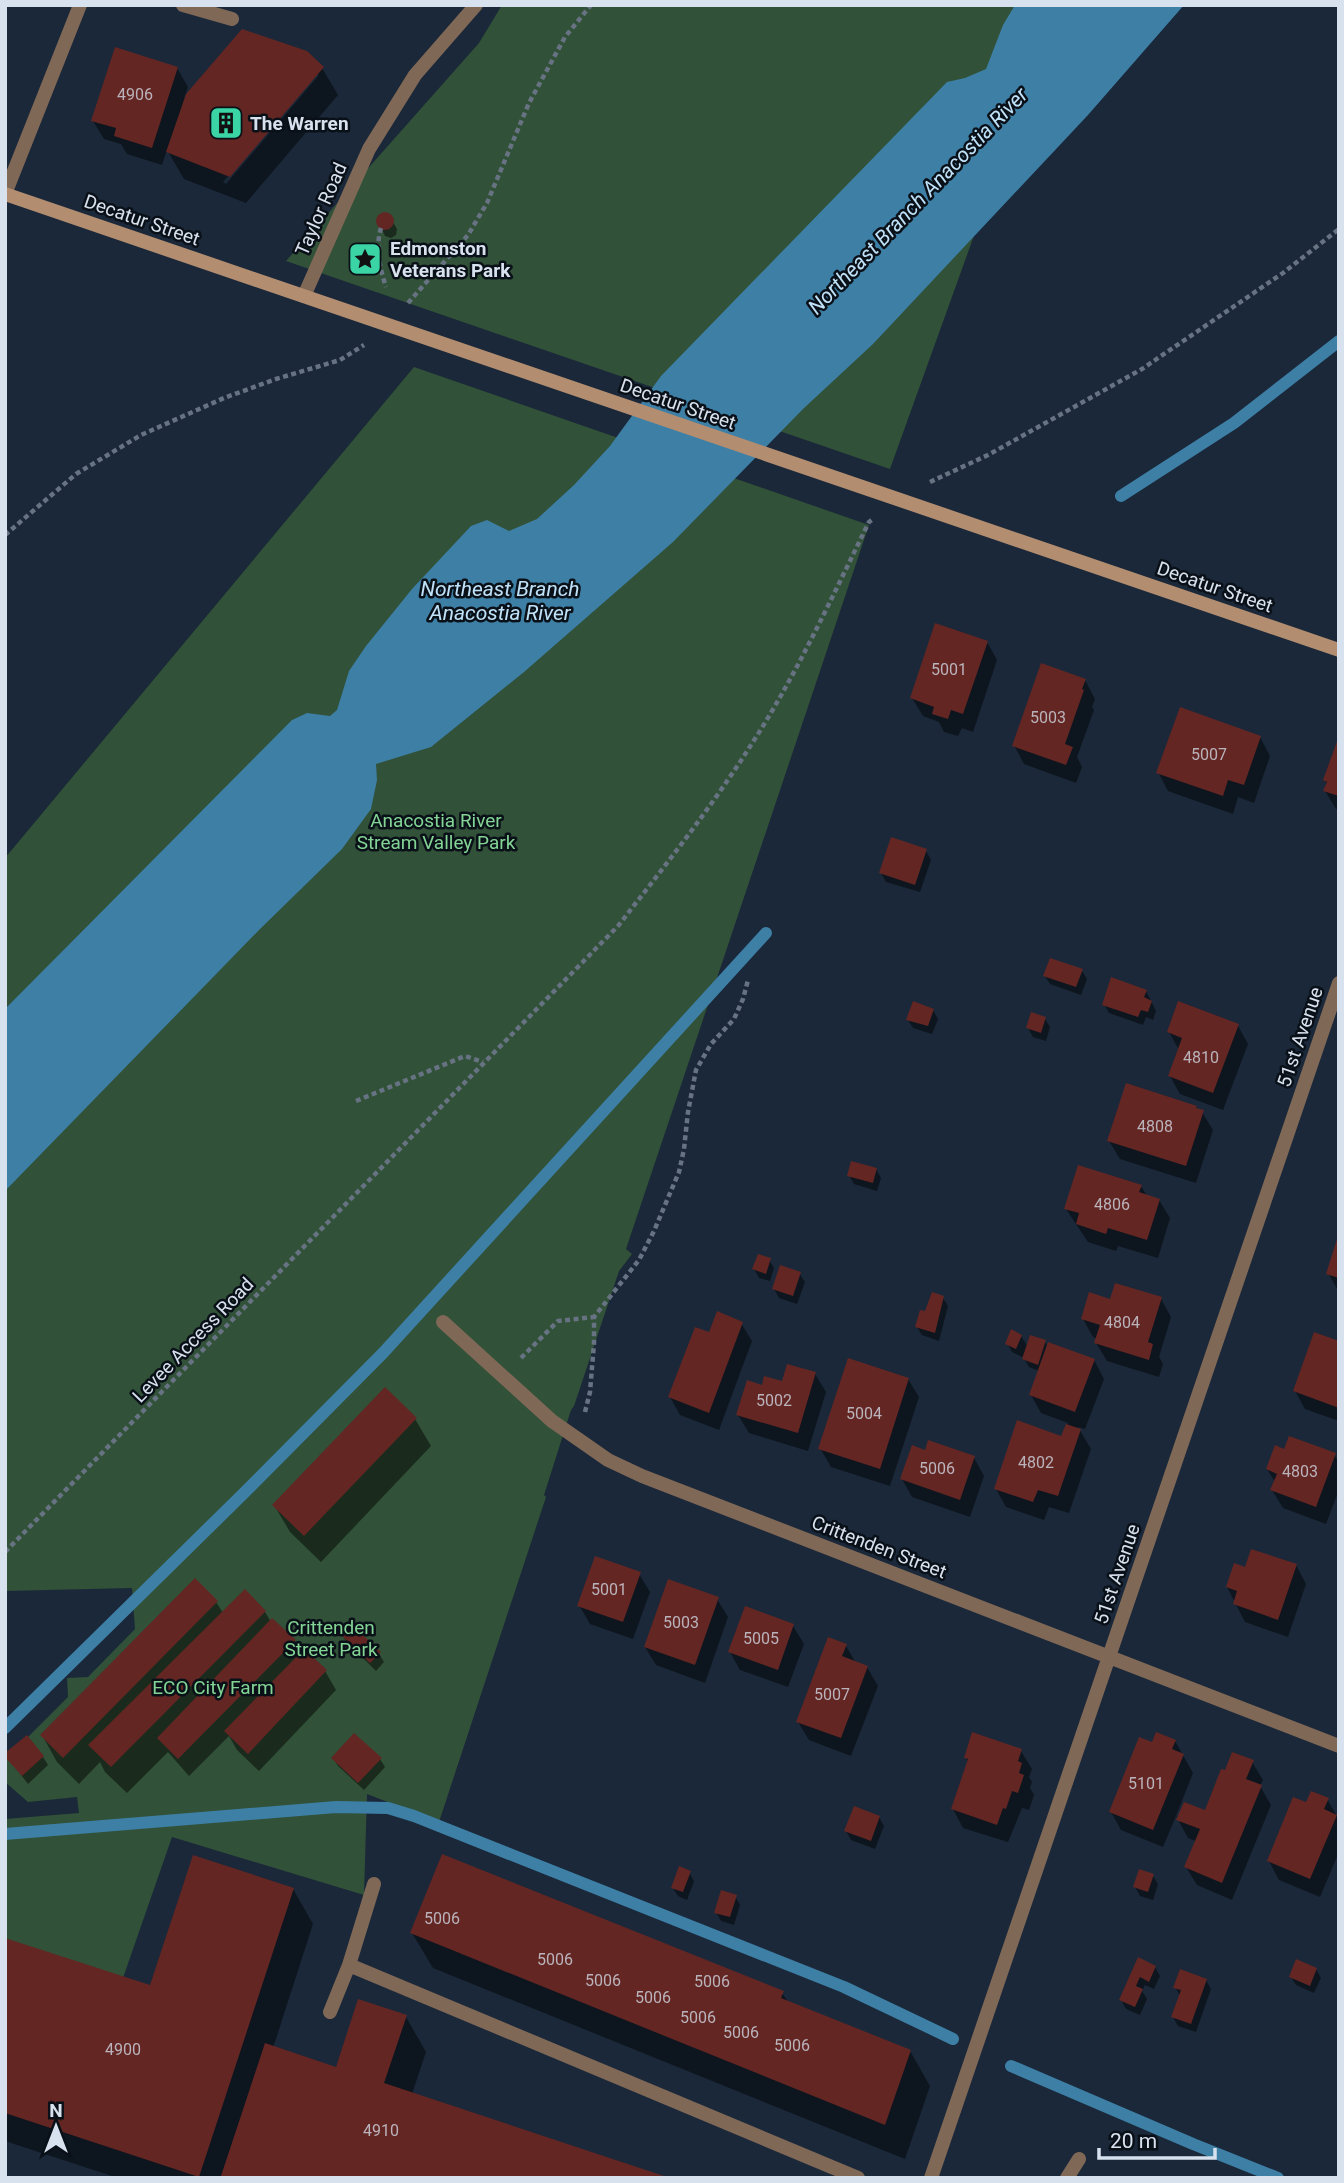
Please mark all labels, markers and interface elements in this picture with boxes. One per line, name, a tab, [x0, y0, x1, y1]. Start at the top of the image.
water label: Northeast Branch Anacostia River	[803, 82, 1033, 319]
house number: 4906	[117, 85, 153, 104]
building icon: The Warren	[207, 104, 245, 142]
place label: The Warren	[250, 112, 349, 135]
street label: Taylor Road	[290, 159, 352, 259]
street label: Decatur Street	[81, 189, 203, 251]
place label: Edmonston Veterans Park	[390, 237, 511, 282]
place icon: Edmonston Veterans Park	[346, 240, 384, 278]
street label: Decatur Street	[617, 373, 739, 435]
street label: Decatur Street	[1154, 556, 1276, 618]
water label: Northeast Branch Anacostia River	[420, 577, 580, 625]
house number: 5001	[931, 660, 967, 679]
house number: 5003	[1030, 708, 1066, 727]
house number: 5007	[1191, 745, 1227, 764]
park label: Anacostia River Stream Valley Park	[357, 809, 516, 854]
street label: 51st Avenue	[1272, 984, 1328, 1090]
house number: 4810	[1183, 1048, 1219, 1067]
house number: 4808	[1137, 1117, 1173, 1136]
house number: 4806	[1094, 1195, 1130, 1214]
street label: Levee Access Road	[128, 1273, 258, 1407]
house number: 4804	[1104, 1313, 1140, 1332]
house number: 5002	[756, 1391, 792, 1410]
house number: 5004	[846, 1404, 882, 1423]
house number: 4802	[1018, 1453, 1054, 1472]
house number: 5006	[919, 1459, 955, 1478]
house number: 4803	[1282, 1462, 1318, 1481]
street label: Crittenden Street	[808, 1511, 950, 1583]
street label: 51st Avenue	[1089, 1521, 1145, 1627]
house number: 5001	[591, 1580, 627, 1599]
house number: 5003	[663, 1613, 699, 1632]
park label: Crittenden Street Park	[284, 1616, 378, 1661]
house number: 5005	[743, 1629, 779, 1648]
park label: ECO City Farm	[152, 1676, 274, 1699]
house number: 5007	[814, 1685, 850, 1704]
house number: 5101	[1128, 1774, 1164, 1793]
house number: 5006	[424, 1909, 460, 1928]
house number: 5006	[537, 1950, 573, 1969]
house number: 5006	[585, 1971, 621, 1990]
house number: 5006	[694, 1972, 730, 1991]
house number: 5006	[635, 1988, 671, 2007]
house number: 5006	[680, 2008, 716, 2027]
house number: 5006	[723, 2023, 759, 2042]
house number: 5006	[774, 2036, 810, 2055]
house number: 4900	[105, 2040, 141, 2059]
north arrow	[21, 2092, 91, 2162]
text: N	[49, 2099, 63, 2122]
scale bar	[1099, 2116, 1214, 2160]
house number: 4910	[363, 2121, 399, 2140]
text: 20 m	[1110, 2129, 1157, 2153]

